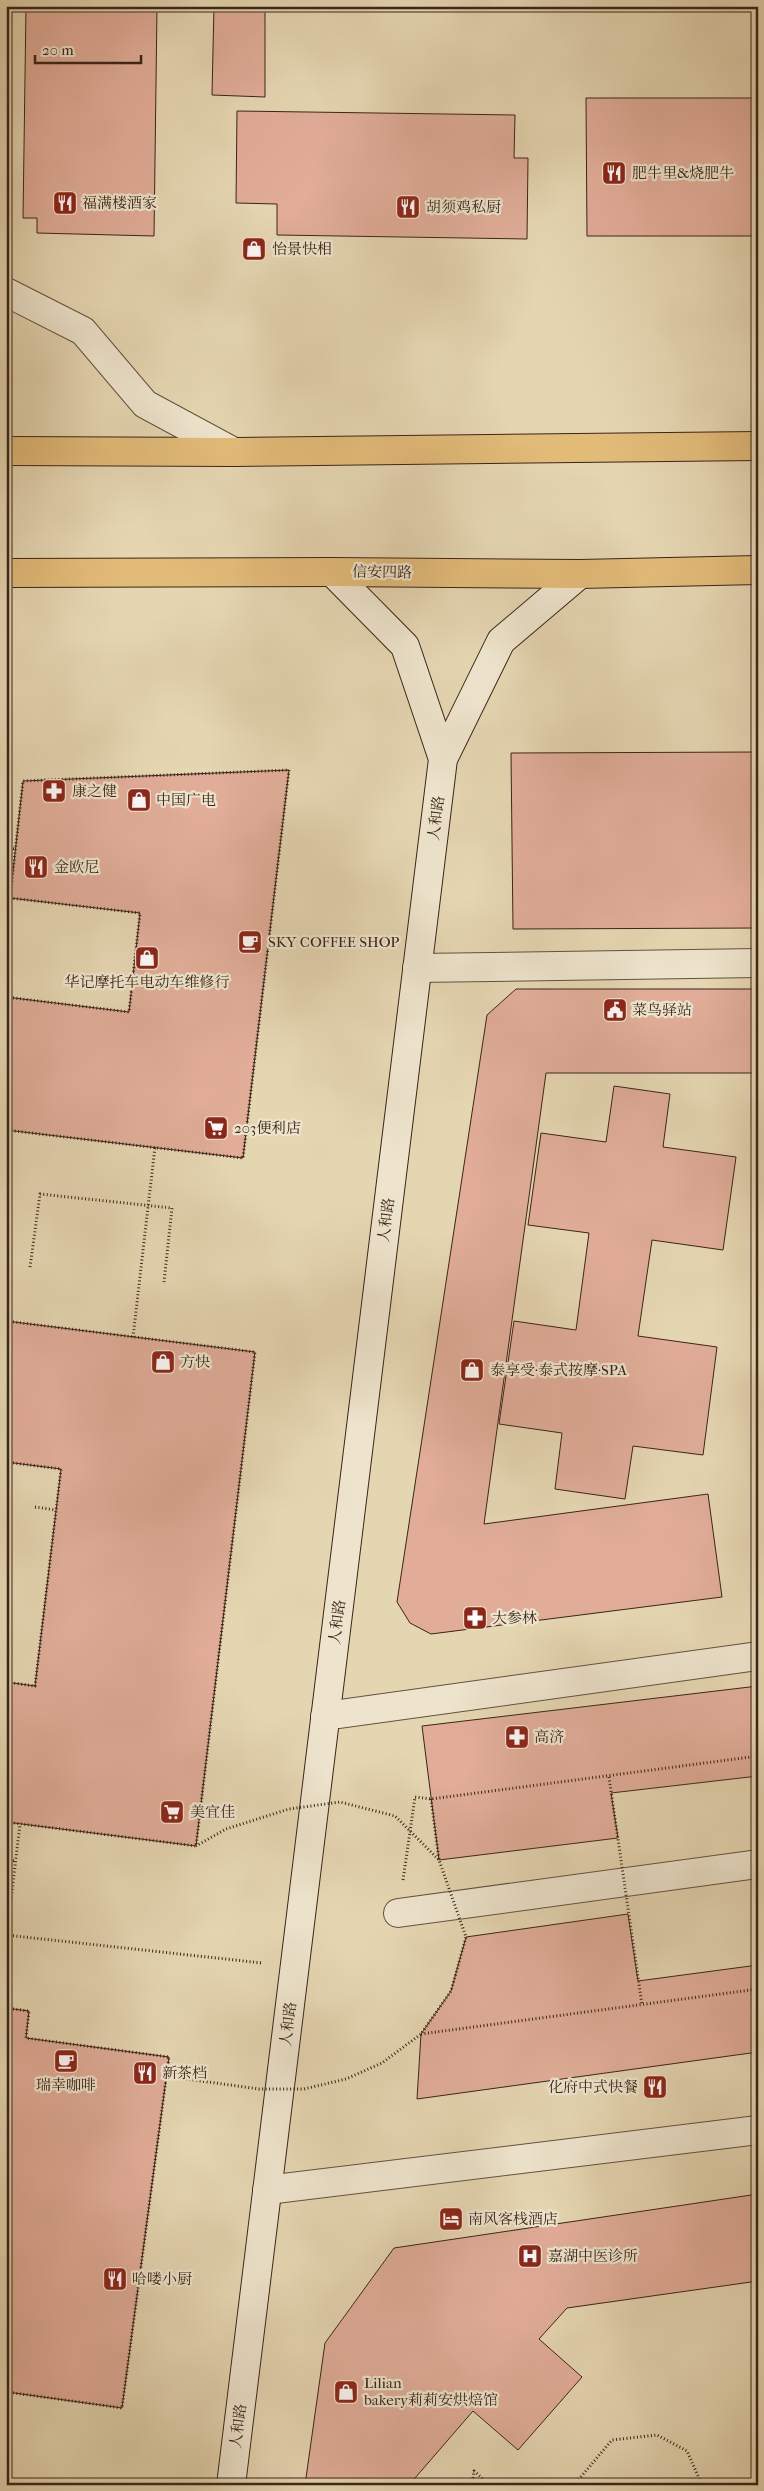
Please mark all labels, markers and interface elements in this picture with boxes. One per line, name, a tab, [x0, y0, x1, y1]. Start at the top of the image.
scale bar	[35, 32, 141, 64]
text: 20 m	[42, 41, 74, 59]
restaurant icon: 肥牛里&烧肥牛	[601, 160, 627, 186]
place label: 肥牛里&烧肥牛	[632, 164, 734, 182]
restaurant icon: 福满楼酒家	[52, 190, 78, 216]
place label: 福满楼酒家	[82, 194, 157, 212]
restaurant icon: 胡须鸡私厨	[395, 194, 421, 220]
place label: 胡须鸡私厨	[426, 198, 501, 216]
shop icon: 怡景快相	[241, 236, 267, 262]
place label: 怡景快相	[272, 240, 332, 258]
street label: 信安四路	[352, 562, 412, 582]
pharmacy icon: 康之健	[41, 778, 67, 804]
place label: 康之健	[72, 782, 117, 800]
shop icon: 中国广电	[126, 787, 152, 813]
place label: 中国广电	[156, 791, 216, 809]
street label: 人和路	[424, 795, 448, 841]
restaurant icon: 金欧尼	[23, 854, 49, 880]
place label: 金欧尼	[54, 858, 99, 876]
cafe icon: SKY COFFEE SHOP	[237, 929, 263, 955]
place label: SKY COFFEE SHOP	[268, 933, 399, 951]
shop icon: 华记摩托车电动车维修行	[134, 945, 160, 971]
place label: 华记摩托车电动车维修行	[64, 973, 230, 991]
public building icon: 菜鸟驿站	[602, 997, 628, 1023]
place label: 菜鸟驿站	[632, 1001, 692, 1019]
supermarket icon: 203便利店	[203, 1115, 229, 1141]
place label: 203便利店	[234, 1119, 301, 1137]
street label: 人和路	[374, 1197, 398, 1243]
shop icon: 方快	[150, 1349, 176, 1375]
place label: 方快	[180, 1353, 210, 1371]
shop icon: 泰享受·泰式按摩·SPA	[459, 1357, 485, 1383]
place label: 泰享受·泰式按摩·SPA	[490, 1361, 627, 1379]
street label: 人和路	[325, 1599, 349, 1645]
pharmacy icon: 大参林	[462, 1605, 488, 1631]
place label: 大参林	[492, 1609, 537, 1627]
pharmacy icon: 高济	[504, 1724, 530, 1750]
place label: 高济	[534, 1728, 564, 1746]
supermarket icon: 美宜佳	[159, 1799, 185, 1825]
place label: 美宜佳	[190, 1803, 235, 1821]
street label: 人和路	[276, 2001, 300, 2047]
cafe icon: 瑞幸咖啡	[53, 2048, 79, 2074]
restaurant icon: 新茶档	[132, 2060, 158, 2086]
place label: 新茶档	[162, 2064, 207, 2082]
restaurant icon: 化府中式快餐	[642, 2074, 668, 2100]
place label: 瑞幸咖啡	[36, 2076, 96, 2094]
place label: 化府中式快餐	[548, 2078, 638, 2096]
hotel icon: 南风客栈酒店	[438, 2206, 464, 2232]
place label: 南风客栈酒店	[468, 2210, 558, 2228]
hospital icon: 嘉湖中医诊所	[517, 2243, 543, 2269]
place label: 嘉湖中医诊所	[548, 2247, 638, 2265]
restaurant icon: 哈喽小厨	[102, 2266, 128, 2292]
place label: 哈喽小厨	[132, 2270, 192, 2288]
place label: Lilian bakery莉莉安烘焙馆	[363, 2374, 498, 2409]
shop icon: Lilian bakery莉莉安烘焙馆	[333, 2379, 359, 2405]
street label: 人和路	[226, 2403, 250, 2449]

